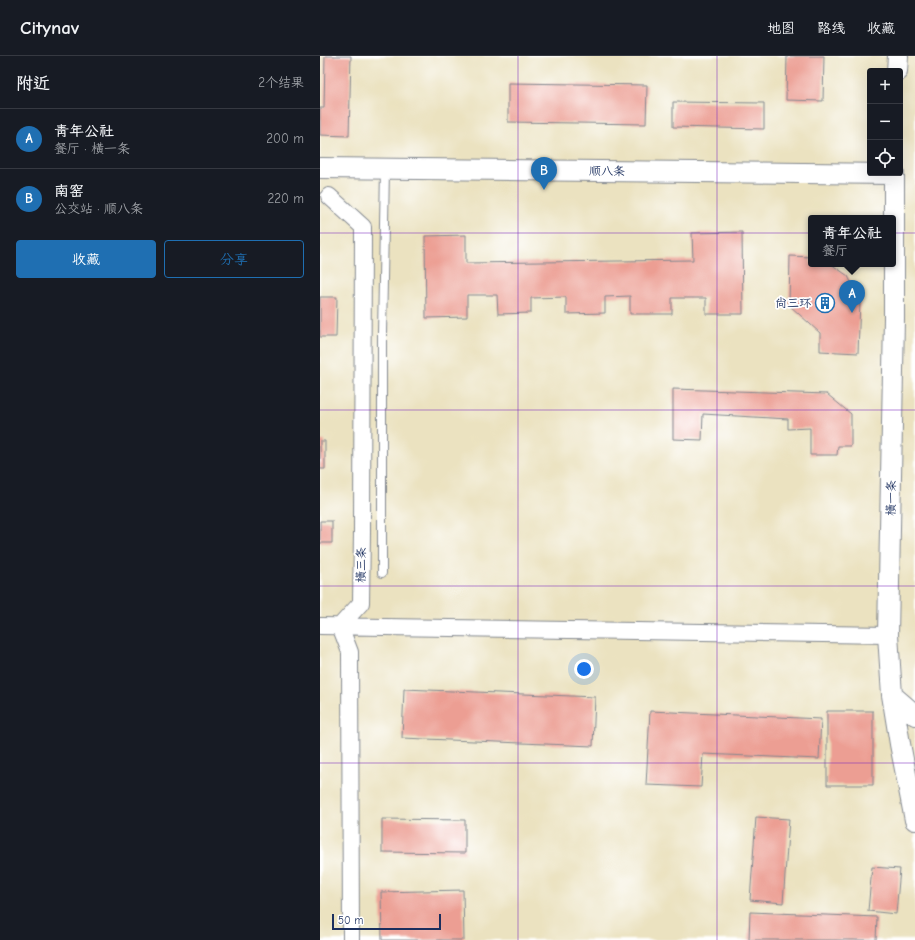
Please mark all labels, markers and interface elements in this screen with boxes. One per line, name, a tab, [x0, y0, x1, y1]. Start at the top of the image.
text: Citynav	[20, 17, 79, 39]
text: 地图	[767, 20, 795, 37]
text: 路线	[817, 20, 845, 37]
text: 收藏	[867, 20, 895, 37]
map controls	[867, 68, 903, 176]
button: +	[867, 68, 903, 104]
text: 附近	[16, 74, 50, 93]
text: 2个结果	[258, 75, 304, 90]
button: −	[867, 104, 903, 140]
text: 青年公社	[54, 122, 114, 140]
text: A	[25, 131, 33, 146]
text: 200 m	[266, 131, 304, 146]
button: locate	[867, 140, 903, 176]
text: 餐厅 · 横一条	[54, 141, 130, 156]
pin: B	[531, 157, 557, 190]
street label: 顺八条	[589, 164, 625, 178]
text: 南窑	[54, 182, 84, 200]
text: B	[25, 191, 33, 206]
text: 220 m	[267, 191, 304, 206]
text: 公交站 · 顺八条	[54, 201, 143, 216]
popup	[808, 215, 896, 267]
text: 青年公社	[822, 224, 882, 242]
button: 收藏	[16, 240, 156, 278]
button: 分享	[164, 240, 304, 278]
text: 餐厅	[822, 243, 848, 258]
pin: A	[839, 280, 865, 313]
building icon: 尚三环	[814, 292, 836, 314]
place label: 尚三环	[775, 296, 811, 310]
street label: 横一条	[884, 480, 898, 516]
street label: 横三条	[354, 547, 368, 583]
your location	[574, 659, 594, 679]
scale bar	[332, 912, 441, 931]
text: 50 m	[338, 914, 363, 927]

